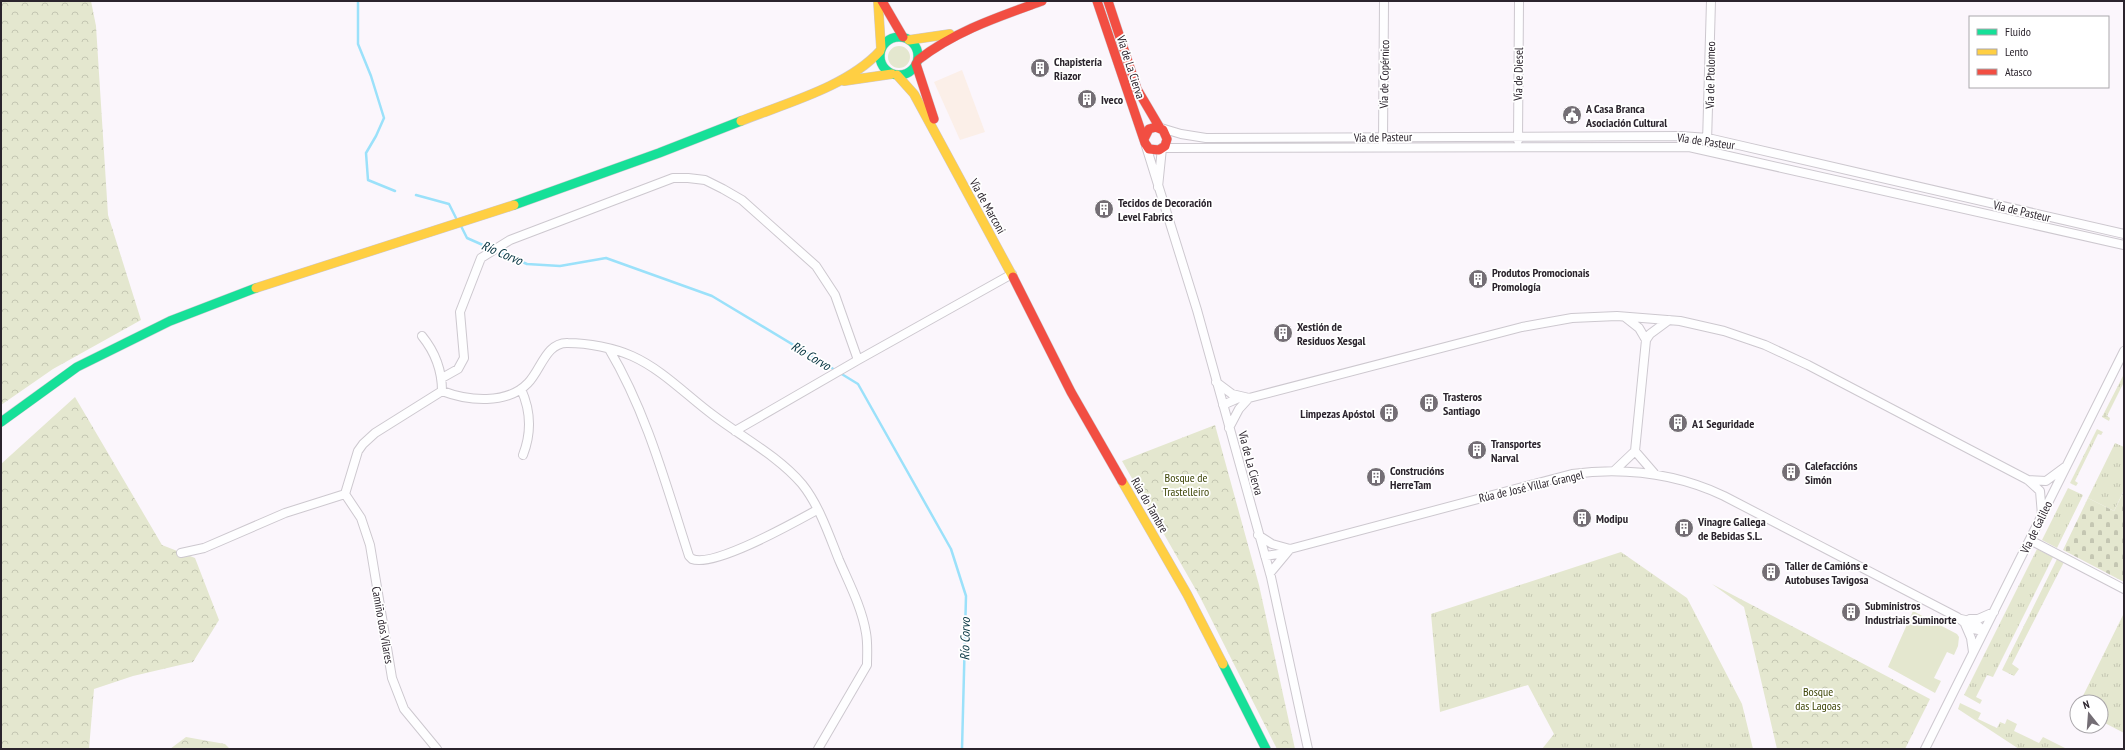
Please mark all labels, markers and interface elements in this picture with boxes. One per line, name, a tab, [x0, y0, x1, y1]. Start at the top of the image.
legend	[1969, 16, 2109, 88]
text: Fluido	[2005, 24, 2031, 39]
street label: Vía de La Cierva	[1113, 32, 1148, 101]
street label: Vía de Copérnico	[1376, 40, 1392, 109]
street label: Vía de Ptolomeo	[1702, 41, 1718, 110]
text: Lento	[2005, 44, 2028, 59]
street label: Vía de Diesel	[1510, 47, 1526, 102]
place label: Chapistería Riazor	[1054, 54, 1102, 83]
building icon: Chapistería Riazor	[1029, 57, 1051, 79]
text: Atasco	[2005, 64, 2032, 79]
building icon: Iveco	[1076, 88, 1098, 110]
place label: Iveco	[1101, 92, 1124, 107]
place label: A Casa Branca Asociación Cultural	[1585, 101, 1667, 130]
public building icon: A Casa Branca Asociación Cultural	[1561, 104, 1583, 126]
street label: Vía de Pasteur	[1353, 129, 1413, 145]
street label: Vía de Pasteur	[1675, 129, 1737, 153]
street label: Vía de Marconi	[966, 175, 1009, 236]
place label: Tecidos de Decoración Level Fabrics	[1118, 195, 1212, 224]
street label: Vía de Pasteur	[1991, 197, 2053, 225]
building icon: Tecidos de Decoración Level Fabrics	[1093, 198, 1115, 220]
water label: Río Corvo	[479, 237, 526, 270]
place label: Produtos Promocionais Promología	[1492, 265, 1590, 294]
building icon: Produtos Promocionais Promología	[1467, 268, 1489, 290]
place label: Xestión de Residuos Xesgal	[1297, 319, 1365, 348]
building icon: Xestión de Residuos Xesgal	[1272, 322, 1294, 344]
water label: Río Corvo	[788, 338, 835, 375]
place label: Trasteros Santiago	[1443, 389, 1482, 418]
building icon: Trasteros Santiago	[1418, 392, 1440, 414]
building icon: Limpezas Apóstol	[1378, 402, 1400, 424]
place label: Limpezas Apóstol	[1300, 406, 1375, 421]
building icon: A1 Seguridade	[1667, 412, 1689, 434]
place label: A1 Seguridade	[1691, 416, 1754, 431]
street label: Vía de La Cierva	[1235, 428, 1267, 497]
place label: Transportes Narval	[1491, 436, 1541, 465]
building icon: Transportes Narval	[1466, 439, 1488, 461]
place label: Calefaccións Simón	[1805, 458, 1857, 487]
building icon: Calefaccións Simón	[1780, 461, 1802, 483]
place label: Construcións HerreTam	[1390, 463, 1444, 492]
building icon: Construcións HerreTam	[1365, 466, 1387, 488]
street label: Rúa de José Villar Grangel	[1477, 467, 1585, 505]
park label: Bosque de Trastelleiro	[1163, 470, 1209, 499]
street label: Rúa do Tambre	[1128, 475, 1172, 535]
street label: Vía de Galileo	[2016, 498, 2055, 557]
building icon: Modipu	[1571, 507, 1593, 529]
place label: Modipu	[1596, 511, 1628, 526]
place label: Vinagre Gallega de Bebidas S.L.	[1697, 514, 1766, 543]
building icon: Vinagre Gallega de Bebidas S.L.	[1673, 517, 1695, 539]
place label: Taller de Camións e Autobuses Tavigosa	[1784, 558, 1868, 587]
building icon: Taller de Camións e Autobuses Tavigosa	[1760, 561, 1782, 583]
street label: Camiño dos Vilares	[369, 585, 397, 665]
place label: Subministros Industriais Suminorte	[1865, 598, 1957, 627]
building icon: Subministros Industriais Suminorte	[1840, 601, 1862, 623]
water label: Río Corvo	[956, 616, 974, 661]
park label: Bosque das Lagoas	[1795, 684, 1841, 713]
north arrow	[2069, 694, 2109, 734]
text: N	[2081, 697, 2091, 712]

